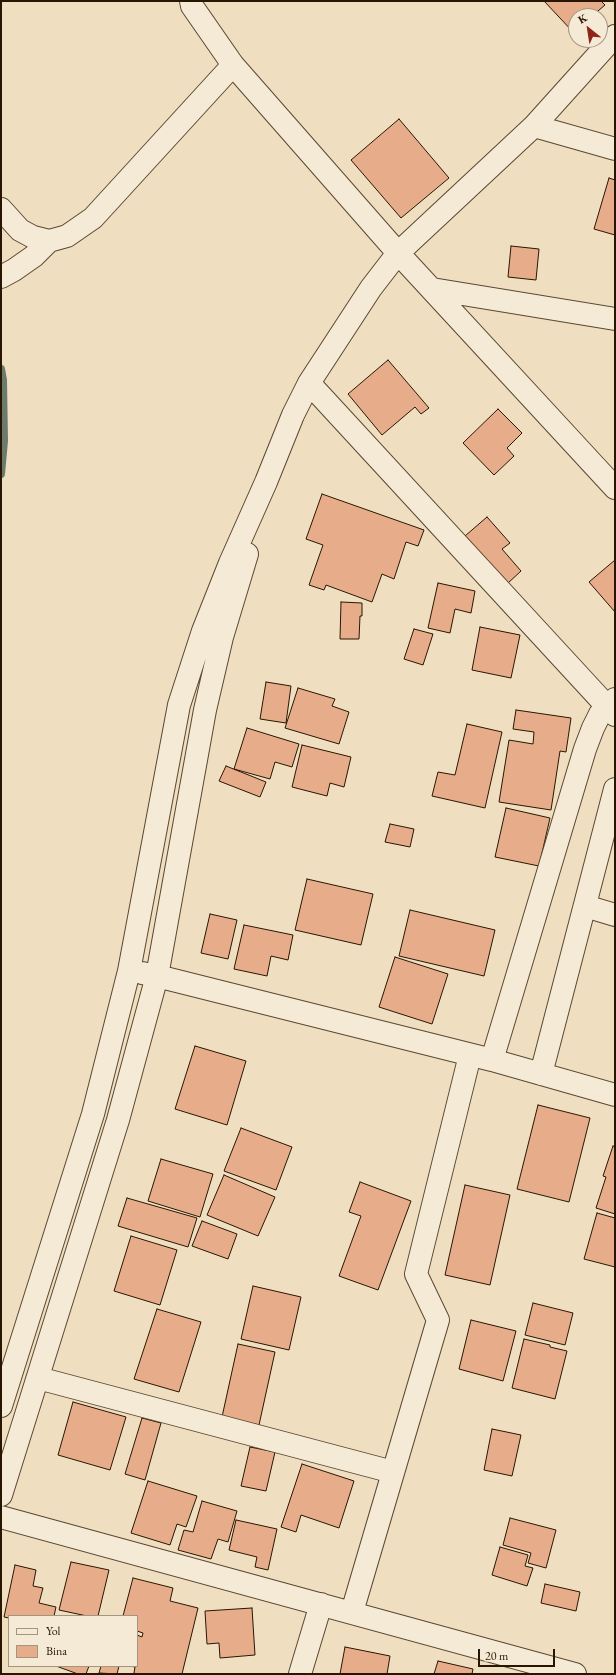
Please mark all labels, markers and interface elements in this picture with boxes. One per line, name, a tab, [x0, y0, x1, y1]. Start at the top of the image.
north arrow	[568, 8, 608, 48]
text: K	[575, 10, 590, 27]
legend	[8, 1615, 138, 1667]
text: Yol	[46, 1623, 60, 1639]
scale bar	[480, 1641, 557, 1667]
text: Bina	[46, 1643, 67, 1659]
text: 20 m	[485, 1648, 508, 1664]

